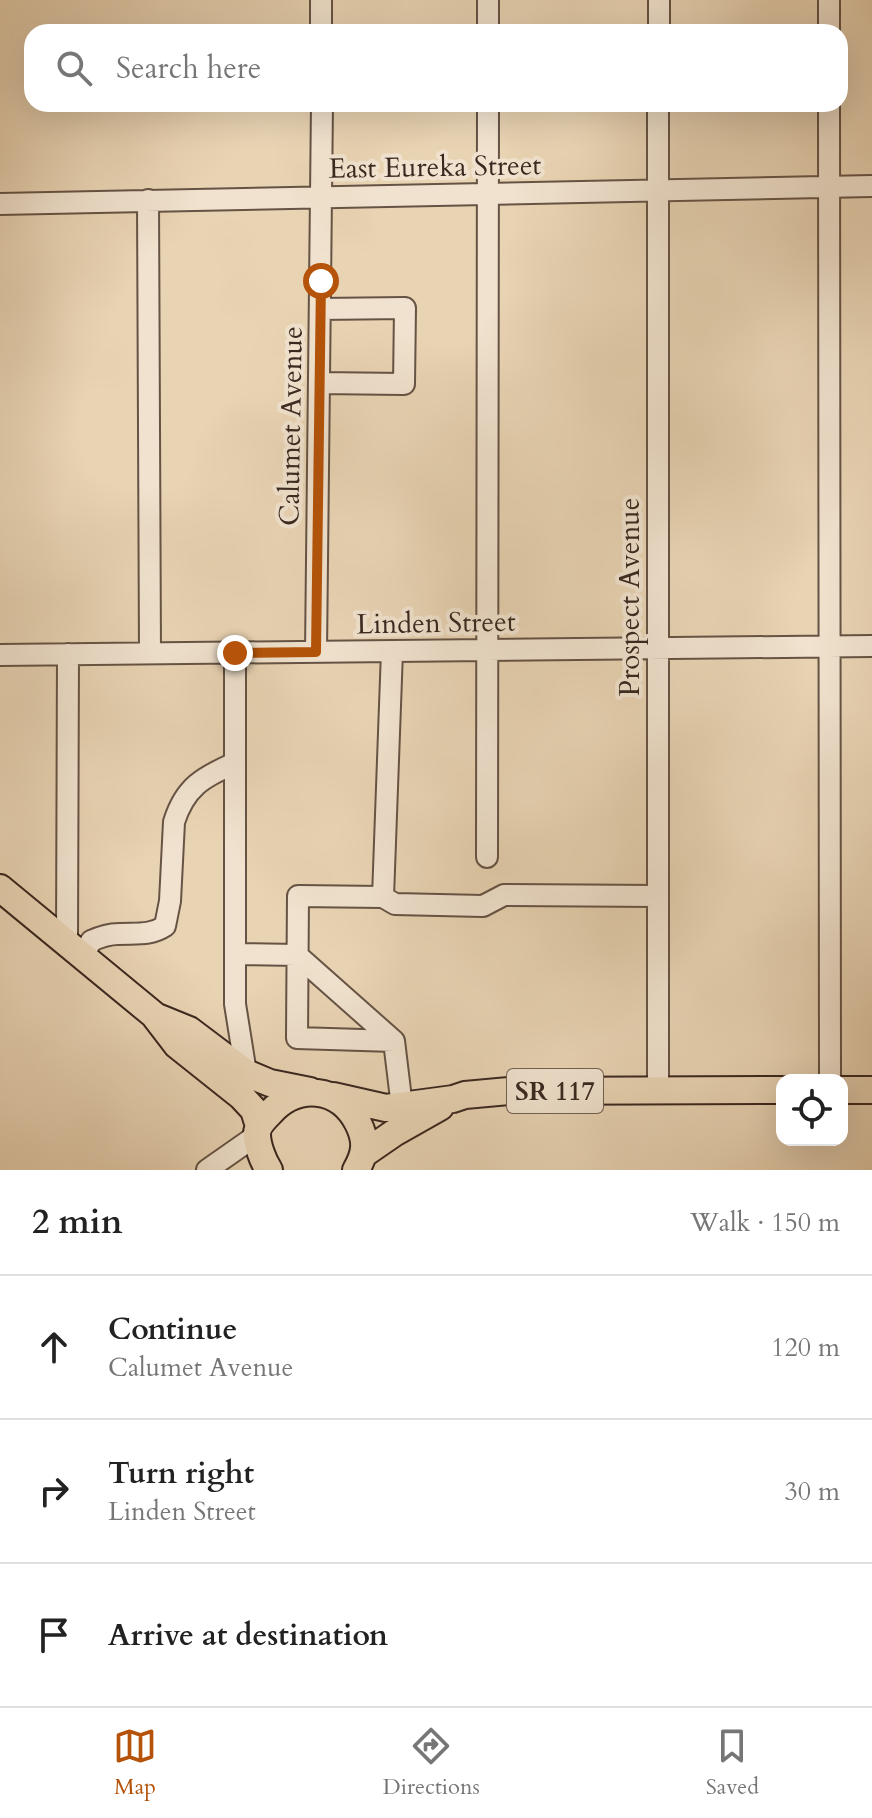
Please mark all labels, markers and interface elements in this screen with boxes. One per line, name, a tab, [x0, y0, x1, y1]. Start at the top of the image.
search box	[24, 24, 848, 112]
icon: search	[52, 46, 96, 90]
text: Search here	[116, 48, 261, 89]
street label: East Eureka Street	[328, 146, 542, 188]
route start	[303, 263, 339, 299]
street label: Calumet Avenue	[270, 326, 312, 526]
street label: Prospect Avenue	[611, 498, 649, 696]
street label: Linden Street	[356, 603, 516, 643]
route end	[217, 635, 253, 671]
road number: SR 117	[507, 1069, 603, 1113]
map controls	[776, 1074, 848, 1146]
button: locate	[776, 1074, 848, 1146]
text: 2 min	[32, 1199, 123, 1245]
text: Walk · 150 m	[690, 1205, 840, 1240]
text: Continue	[108, 1309, 237, 1350]
icon: ahead	[32, 1325, 76, 1369]
text: 120 m	[771, 1330, 840, 1365]
text: Calumet Avenue	[108, 1350, 293, 1385]
text: Turn right	[108, 1453, 254, 1494]
icon: right	[32, 1469, 76, 1513]
text: 30 m	[784, 1474, 840, 1509]
text: Linden Street	[108, 1494, 256, 1529]
icon: arrive	[32, 1613, 76, 1657]
text: Arrive at destination	[108, 1615, 388, 1656]
tab: Map	[113, 1724, 157, 1802]
tab: Directions	[383, 1724, 480, 1802]
tab: Saved	[706, 1724, 759, 1802]

